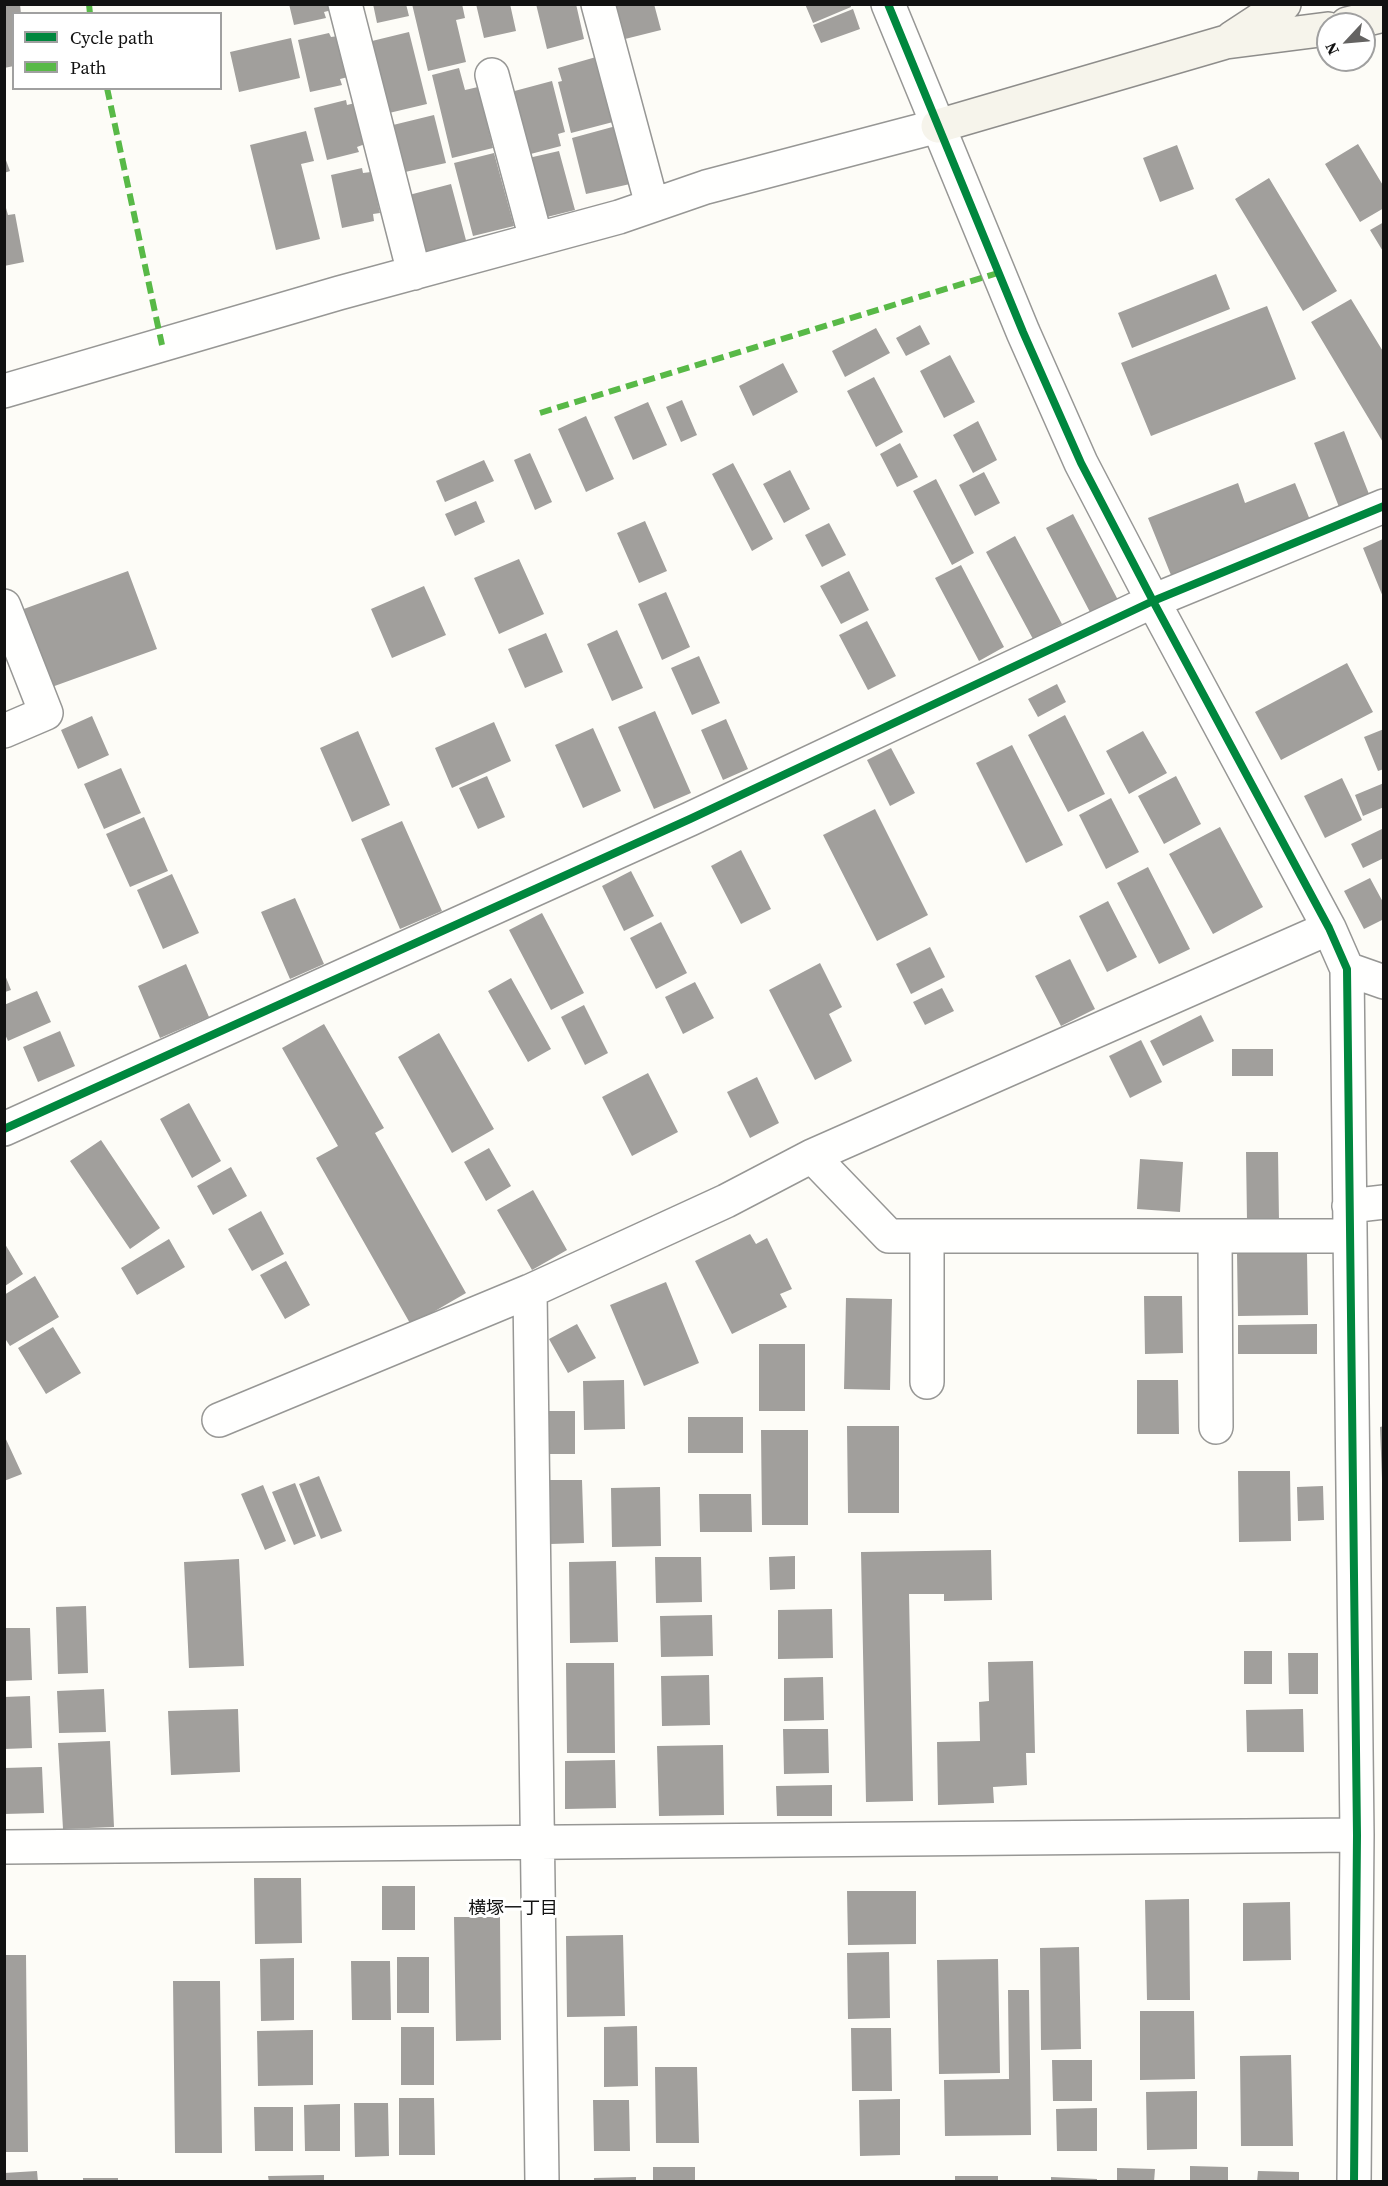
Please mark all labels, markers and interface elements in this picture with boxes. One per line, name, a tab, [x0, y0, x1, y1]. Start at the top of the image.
legend	[12, 12, 222, 90]
north arrow	[1316, 12, 1376, 72]
text: Cycle path	[70, 25, 154, 50]
text: N	[1319, 39, 1344, 59]
text: Path	[70, 55, 106, 80]
district label: 横塚一丁目	[468, 1898, 558, 1920]

